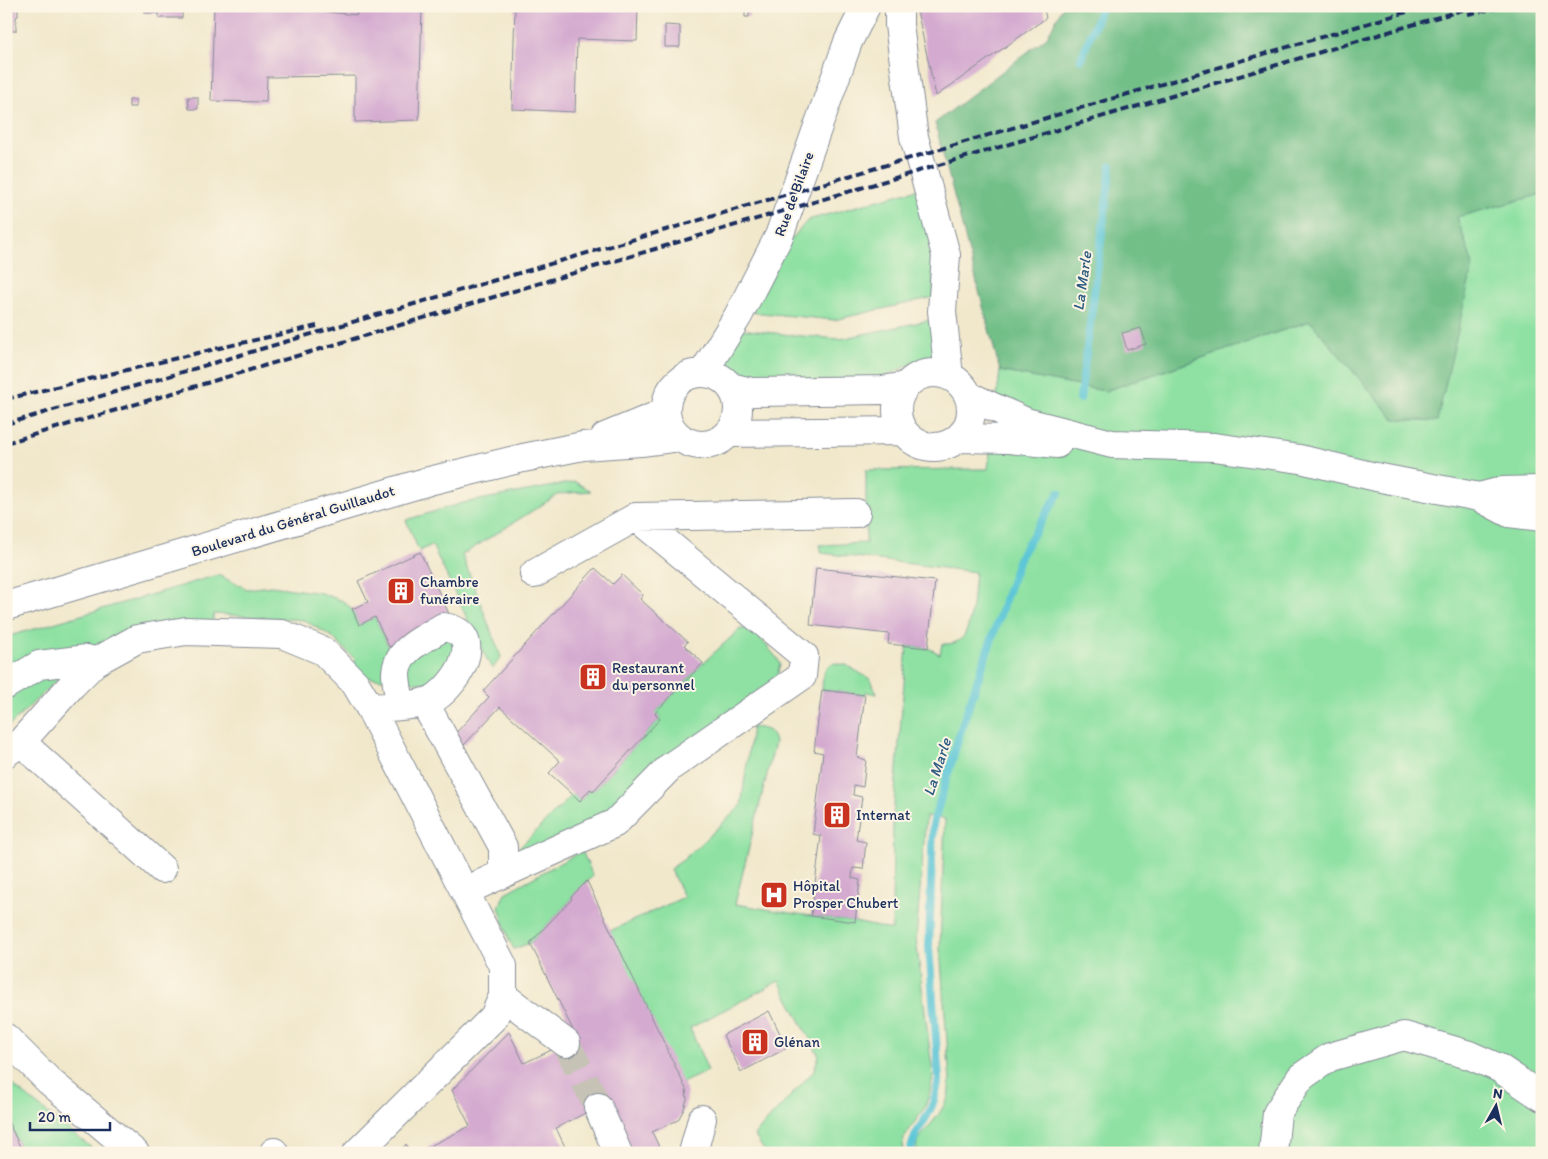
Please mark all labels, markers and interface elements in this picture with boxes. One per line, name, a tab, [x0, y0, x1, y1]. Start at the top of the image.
street label: Rue de Bilaire	[770, 149, 818, 239]
water label: La Marle	[1068, 249, 1096, 312]
street label: Boulevard du Général Guillaudot	[189, 481, 397, 561]
place label: Chambre funéraire	[420, 573, 479, 608]
building icon: Chambre funéraire	[386, 576, 416, 606]
place label: Restaurant du personnel	[612, 659, 695, 694]
building icon: Restaurant du personnel	[578, 662, 608, 692]
water label: La Marle	[919, 735, 956, 798]
building icon: Internat	[822, 800, 852, 830]
place label: Internat	[856, 806, 911, 824]
place label: Hôpital Prosper Chubert	[793, 877, 899, 912]
hospital icon: Hôpital Prosper Chubert	[759, 880, 789, 910]
building icon: Glénan	[740, 1027, 770, 1057]
place label: Glénan	[774, 1033, 821, 1051]
north arrow	[1470, 1082, 1520, 1132]
text: N	[1492, 1085, 1504, 1103]
scale bar	[30, 1099, 110, 1131]
text: 20 m	[38, 1108, 72, 1126]

